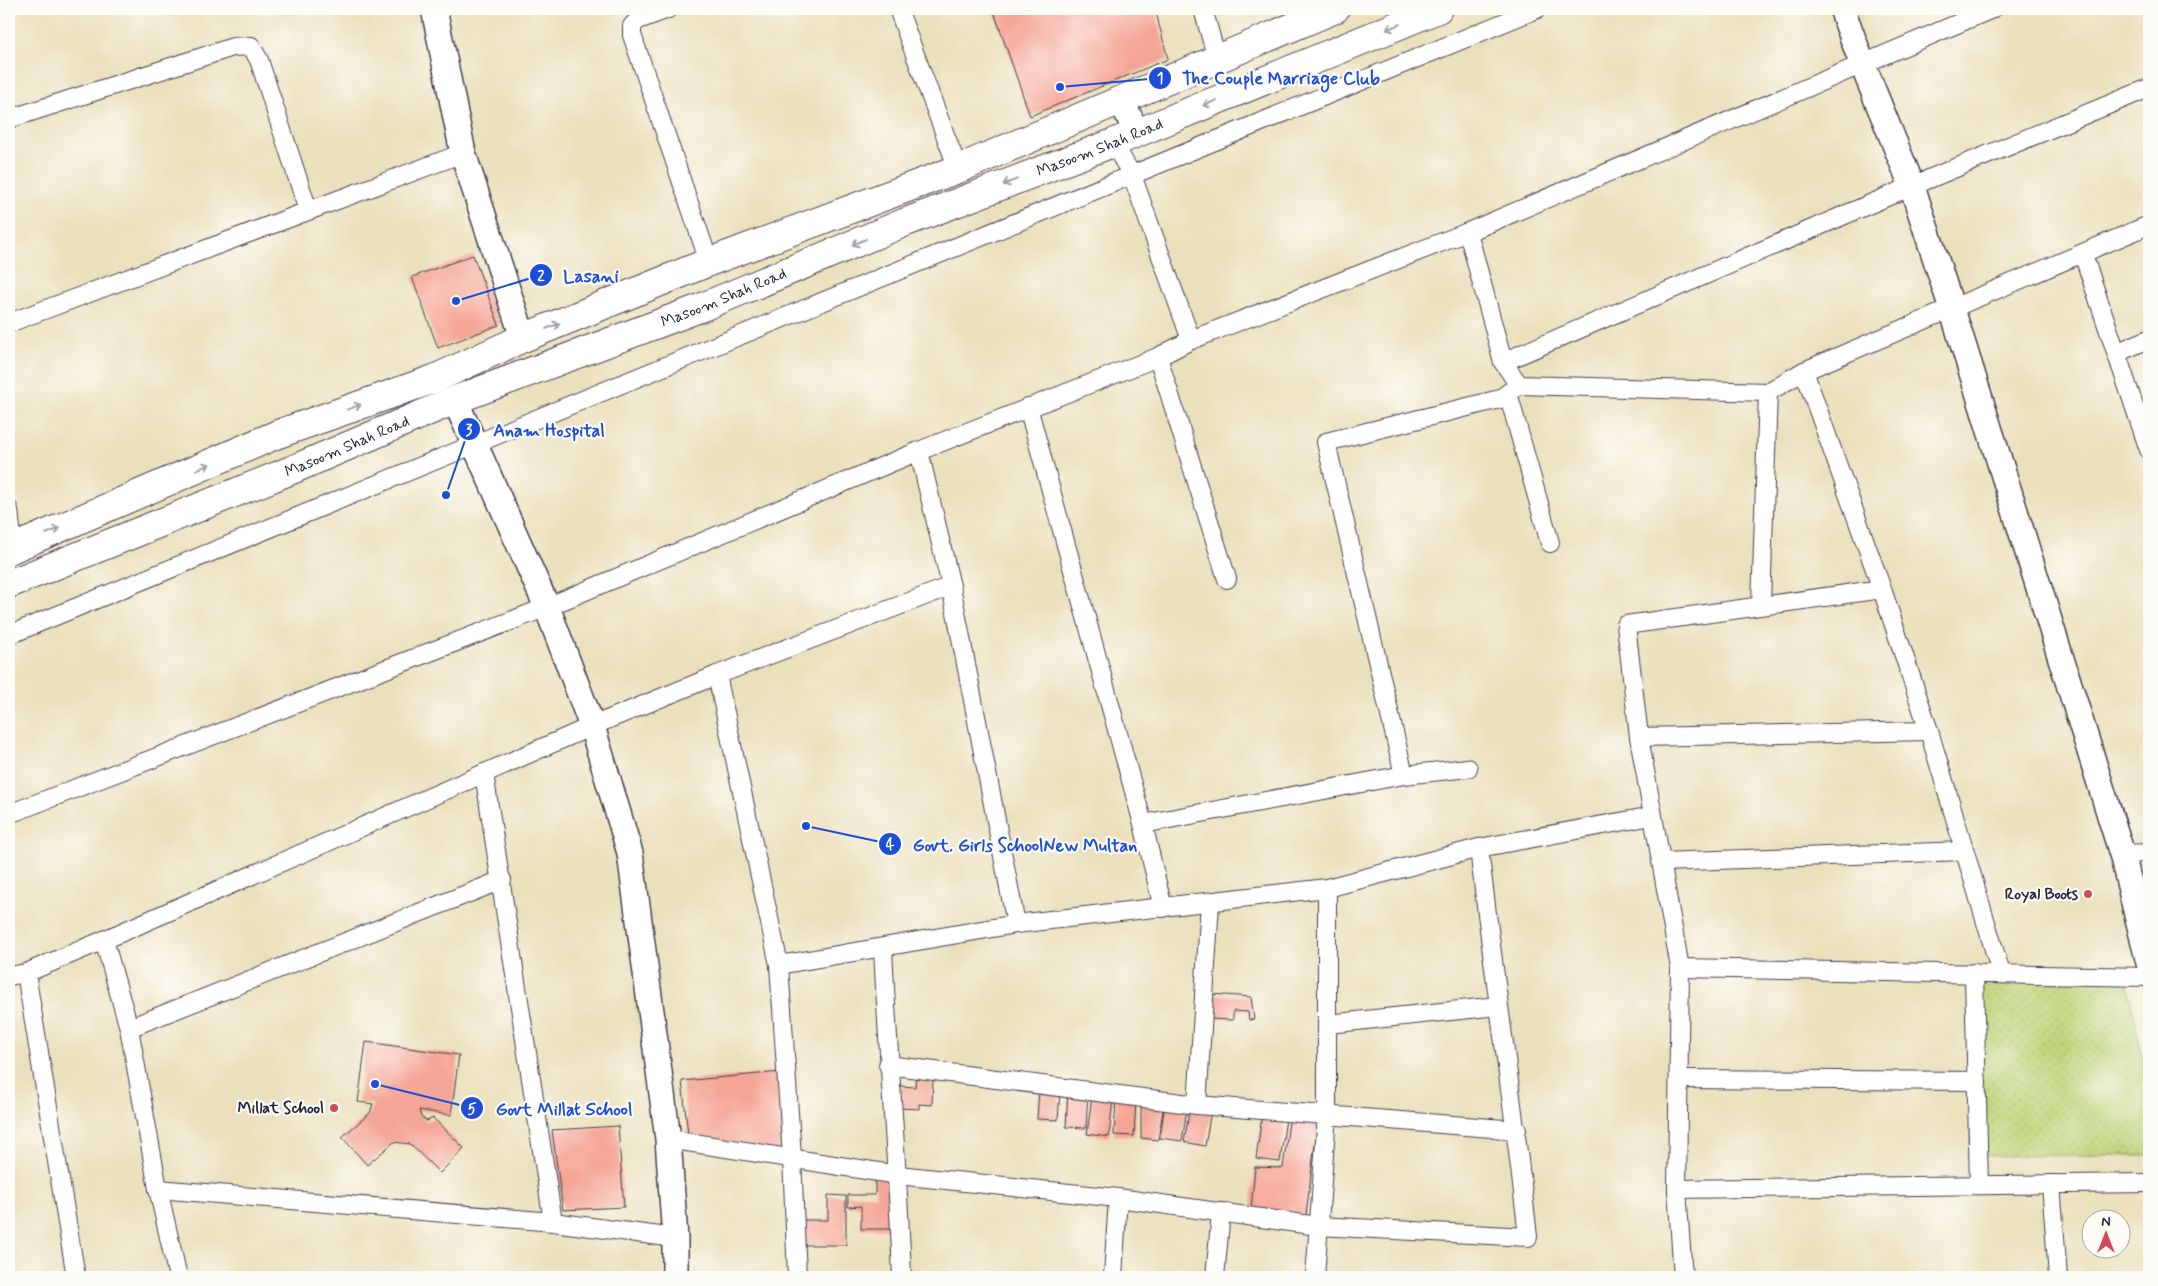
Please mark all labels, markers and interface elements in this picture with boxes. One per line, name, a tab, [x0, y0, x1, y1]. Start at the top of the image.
one-way arrow	[1386, 23, 1401, 33]
callout: The Couple Marriage Club	[1147, 61, 1389, 94]
text: The Couple Marriage Club	[1182, 67, 1380, 93]
text: 1	[1157, 69, 1163, 89]
one-way arrow	[1203, 98, 1218, 108]
street label: Masoom Shah Road	[1034, 113, 1166, 182]
one-way arrow	[1003, 178, 1019, 187]
one-way arrow	[852, 237, 867, 247]
callout: Lasani	[529, 259, 629, 292]
street label: Masoom Shah Road	[658, 263, 790, 332]
text: Lasani	[563, 265, 619, 289]
text: 2	[537, 267, 545, 287]
one-way arrow	[545, 321, 560, 331]
one-way arrow	[346, 402, 361, 411]
street label: Masoom Shah Road	[281, 410, 413, 482]
callout: Anam Hospital	[457, 413, 617, 446]
text: Anam Hospital	[493, 419, 605, 443]
text: 3	[466, 421, 473, 441]
one-way arrow	[195, 461, 210, 471]
one-way arrow	[46, 525, 61, 534]
callout: Govt. Girls SchoolNew Multan	[877, 828, 1148, 861]
text: Govt. Girls SchoolNew Multan	[913, 834, 1137, 858]
text: 4	[886, 835, 895, 855]
place label: Royal Boots	[2005, 884, 2079, 905]
marker: Royal Boots	[2082, 888, 2094, 900]
callout: Govt Millat School	[459, 1092, 644, 1125]
place label: Millat School	[238, 1098, 324, 1119]
text: Govt Millat School	[496, 1098, 632, 1122]
text: 5	[467, 1100, 477, 1120]
marker: Millat School	[328, 1102, 340, 1114]
north arrow	[2080, 1208, 2130, 1258]
text: N	[2101, 1213, 2111, 1231]

